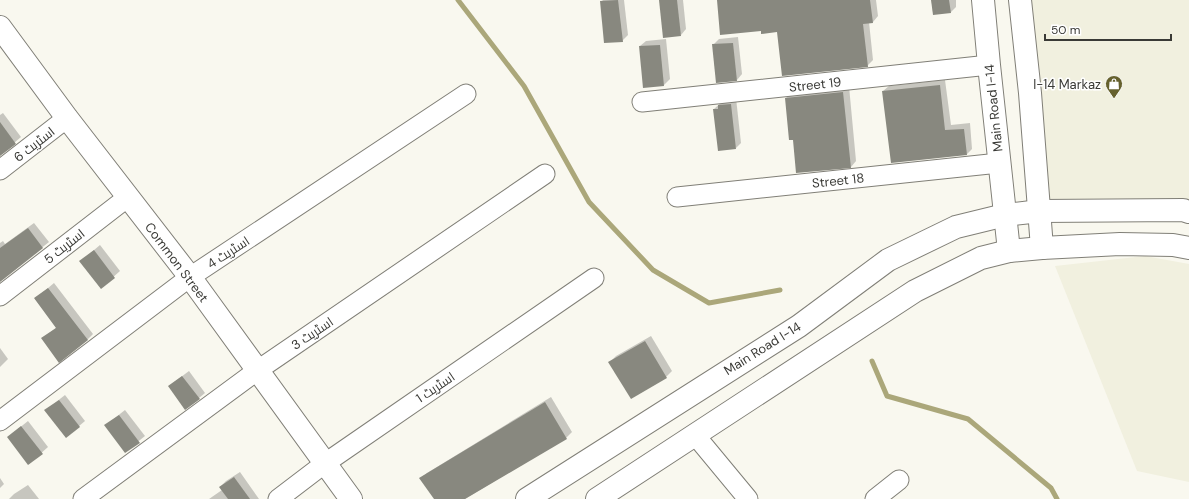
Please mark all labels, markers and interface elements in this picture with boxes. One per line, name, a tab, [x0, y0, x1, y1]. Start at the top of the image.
scale bar	[1045, 16, 1171, 42]
text: 50 m	[1051, 22, 1080, 38]
street label: Main Road I-14	[980, 63, 1007, 152]
street label: Street 19	[788, 73, 842, 96]
shop icon: I-14 Markaz	[1104, 74, 1124, 99]
place label: I-14 Markaz	[1033, 76, 1101, 93]
street label: اسٹریٹ 6	[10, 123, 58, 166]
street label: Street 18	[811, 169, 865, 192]
street label: Common Street	[141, 219, 212, 306]
street label: اسٹریٹ 5	[40, 225, 88, 268]
street label: اسٹریٹ 4	[204, 232, 253, 272]
street label: اسٹریٹ 3	[288, 313, 337, 354]
street label: Main Road I-14	[721, 318, 804, 379]
street label: اسٹریٹ 1	[412, 368, 458, 407]

